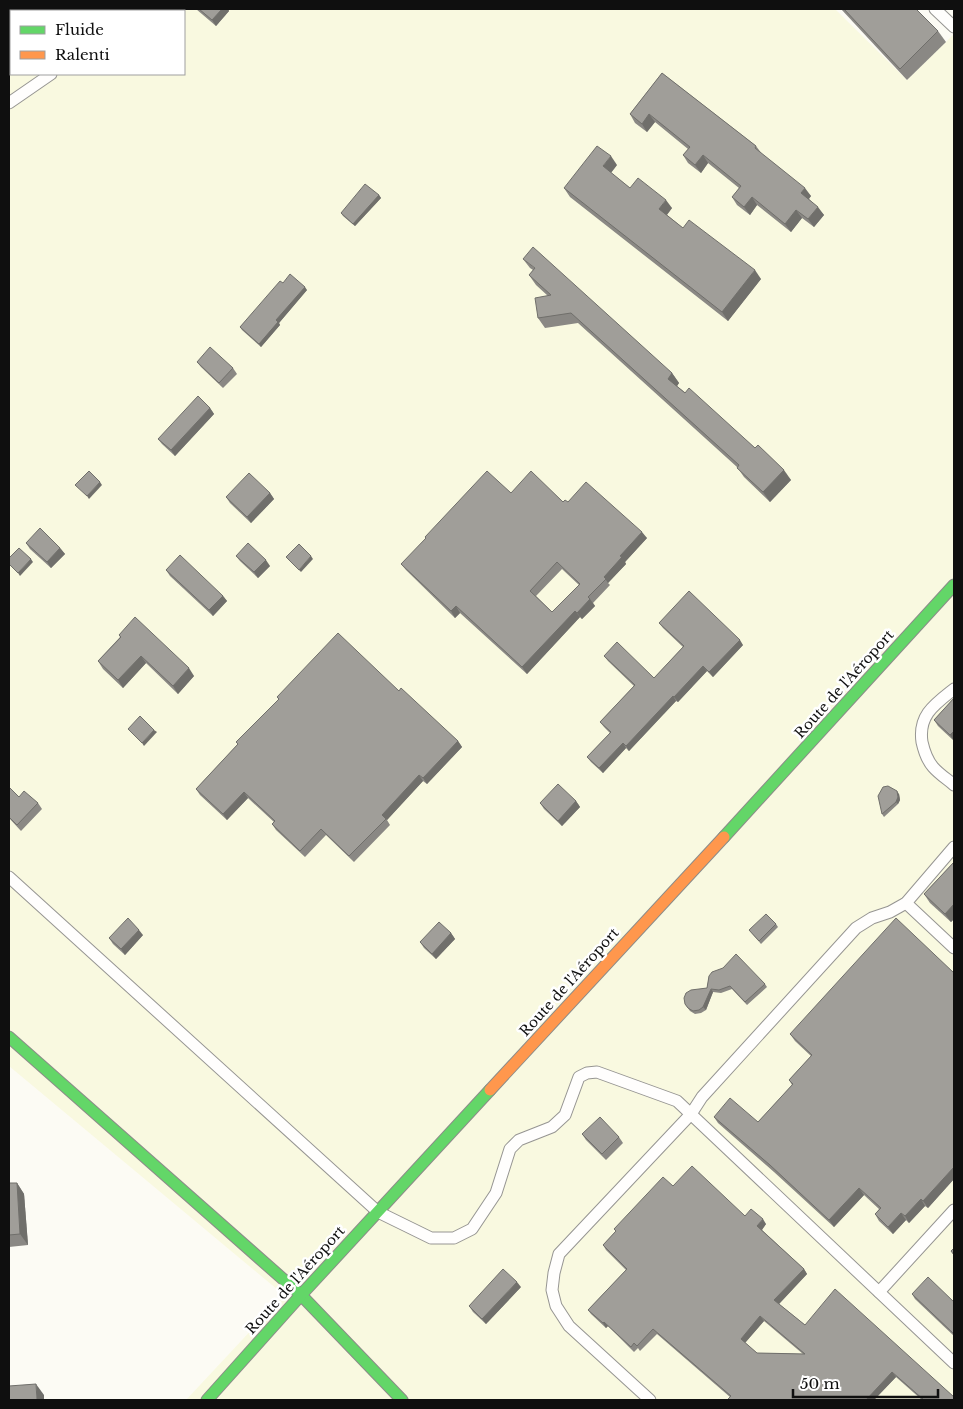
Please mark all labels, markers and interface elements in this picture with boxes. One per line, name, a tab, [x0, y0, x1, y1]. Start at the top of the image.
legend	[10, 10, 185, 75]
text: Fluide	[55, 20, 104, 39]
text: Ralenti	[55, 45, 110, 64]
street label: Route de l'Aéroport	[791, 626, 898, 742]
street label: Route de l'Aéroport	[516, 924, 623, 1040]
street label: Route de l'Aéroport	[242, 1222, 349, 1338]
scale bar	[793, 1366, 938, 1398]
text: 50 m	[800, 1374, 840, 1393]

